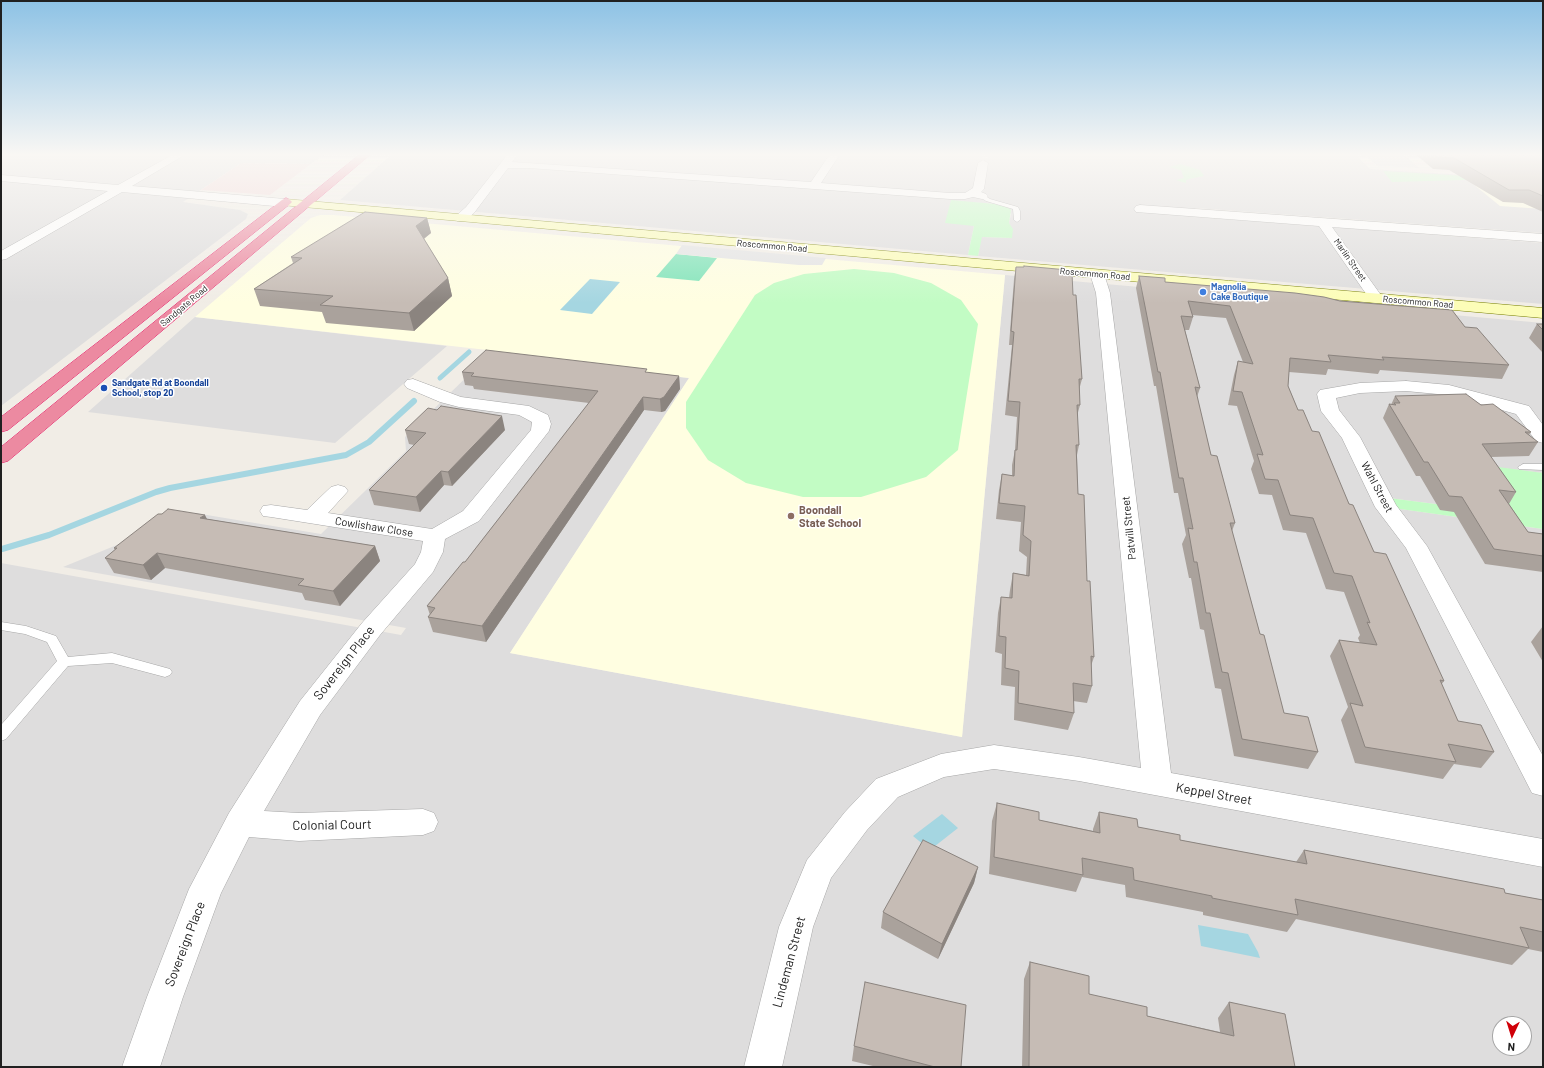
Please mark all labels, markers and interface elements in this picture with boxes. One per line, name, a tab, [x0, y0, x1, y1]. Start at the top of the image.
street label: Marlin Street	[1331, 236, 1369, 284]
street label: Roscommon Road	[736, 238, 808, 254]
street label: Roscommon Road	[1059, 266, 1131, 282]
place label: Magnolia Cake Boutique	[1211, 282, 1268, 303]
street label: Sandgate Road	[158, 283, 210, 329]
marker: Magnolia Cake Boutique	[1198, 287, 1208, 297]
street label: Roscommon Road	[1382, 294, 1454, 310]
place label: Sandgate Rd at Boondall School, stop 20	[112, 378, 209, 399]
marker: Sandgate Rd at Boondall School, stop 20	[99, 383, 109, 393]
street label: Wahl Street	[1358, 459, 1396, 515]
street label: Patwill Street	[1119, 495, 1139, 561]
place label: Boondall State School	[799, 503, 861, 529]
marker: Boondall State School	[786, 511, 796, 521]
street label: Cowlishaw Close	[334, 514, 414, 540]
street label: Sovereign Place	[310, 623, 378, 703]
street label: Keppel Street	[1175, 780, 1253, 808]
street label: Colonial Court	[292, 817, 372, 833]
street label: Sovereign Place	[162, 899, 208, 989]
street label: Lindeman Street	[769, 915, 809, 1009]
north arrow	[1492, 1016, 1532, 1056]
text: N	[1507, 1041, 1515, 1054]

